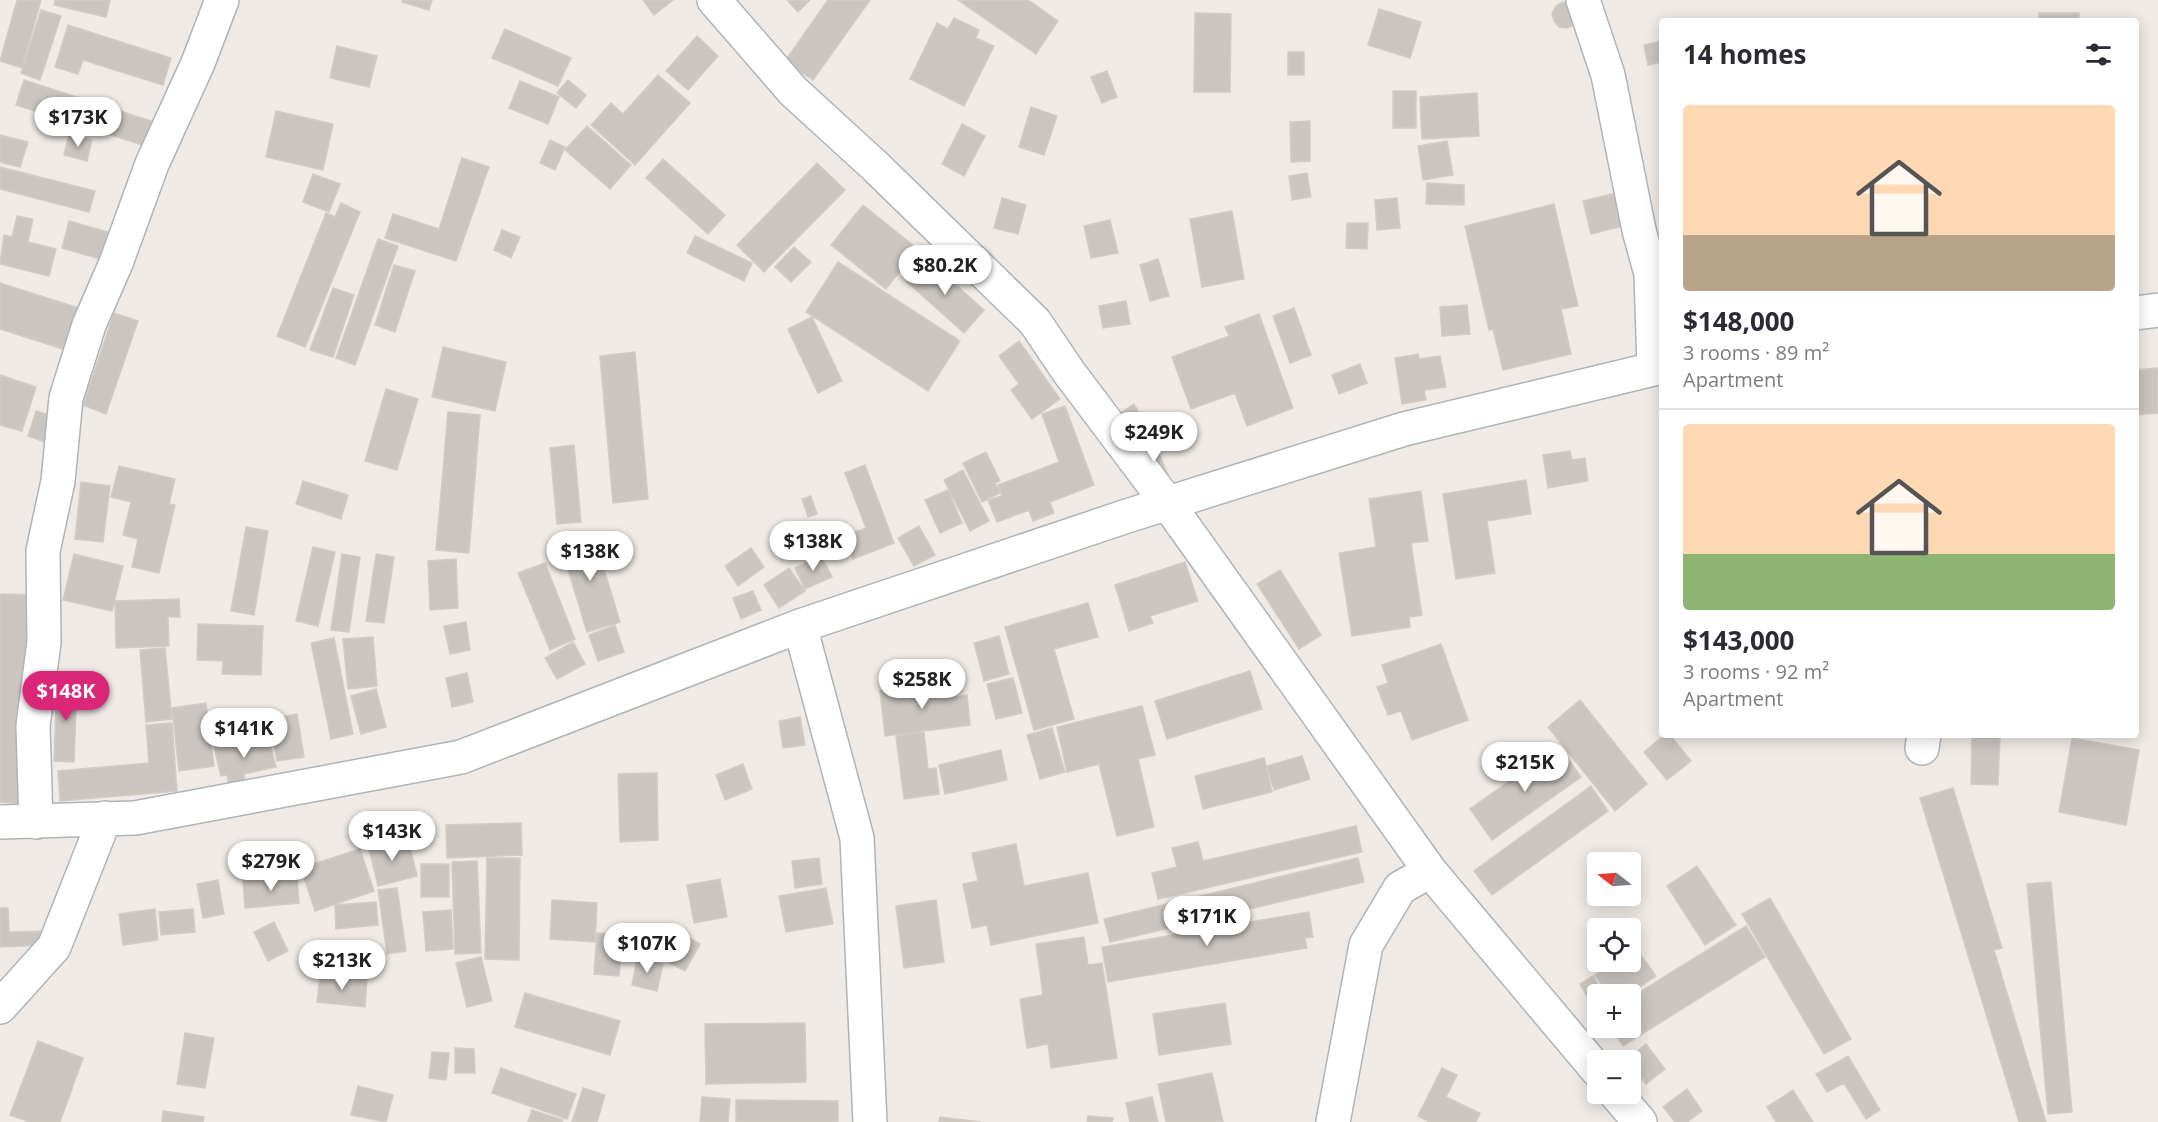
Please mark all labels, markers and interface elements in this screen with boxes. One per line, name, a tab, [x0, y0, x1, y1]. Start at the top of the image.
text: 14 homes	[1683, 36, 1807, 72]
icon: filters	[2082, 38, 2115, 71]
pin: $173K	[36, 97, 120, 148]
text: $173K	[48, 103, 108, 130]
icon: home	[1845, 144, 1953, 252]
pin: $80.2K	[896, 245, 994, 296]
text: $80.2K	[913, 251, 977, 278]
text: $148,000	[1683, 303, 1794, 339]
text: 3 rooms · 89 m²	[1683, 339, 1829, 366]
text: Apartment	[1683, 366, 1783, 393]
pin: $249K	[1112, 412, 1196, 463]
text: $249K	[1124, 418, 1184, 445]
icon: home	[1845, 463, 1953, 571]
pin: $138K	[771, 521, 855, 572]
text: $138K	[783, 527, 843, 554]
pin: $138K	[548, 531, 632, 582]
text: $138K	[560, 537, 620, 564]
text: $143,000	[1683, 622, 1794, 658]
text: 3 rooms · 92 m²	[1683, 658, 1829, 685]
pin: $258K	[880, 659, 964, 710]
text: $258K	[892, 665, 952, 692]
pin: $148K	[24, 671, 108, 722]
text: $148K	[36, 677, 96, 704]
text: Apartment	[1683, 685, 1783, 712]
pin: $141K	[202, 708, 286, 759]
text: $141K	[214, 714, 274, 741]
pin: $215K	[1483, 742, 1567, 793]
text: $215K	[1495, 748, 1555, 775]
pin: $143K	[350, 811, 434, 862]
text: $143K	[362, 817, 422, 844]
pin: $279K	[229, 841, 313, 892]
text: $279K	[241, 847, 301, 874]
north arrow	[1587, 852, 1641, 906]
map controls	[1587, 852, 1641, 1104]
pin: $171K	[1165, 896, 1249, 947]
text: $171K	[1177, 902, 1237, 929]
button: locate	[1587, 918, 1641, 972]
pin: $107K	[605, 923, 689, 974]
text: $107K	[617, 929, 677, 956]
pin: $213K	[300, 940, 384, 991]
text: $213K	[312, 946, 372, 973]
button: +	[1587, 984, 1641, 1038]
button: −	[1587, 1050, 1641, 1104]

